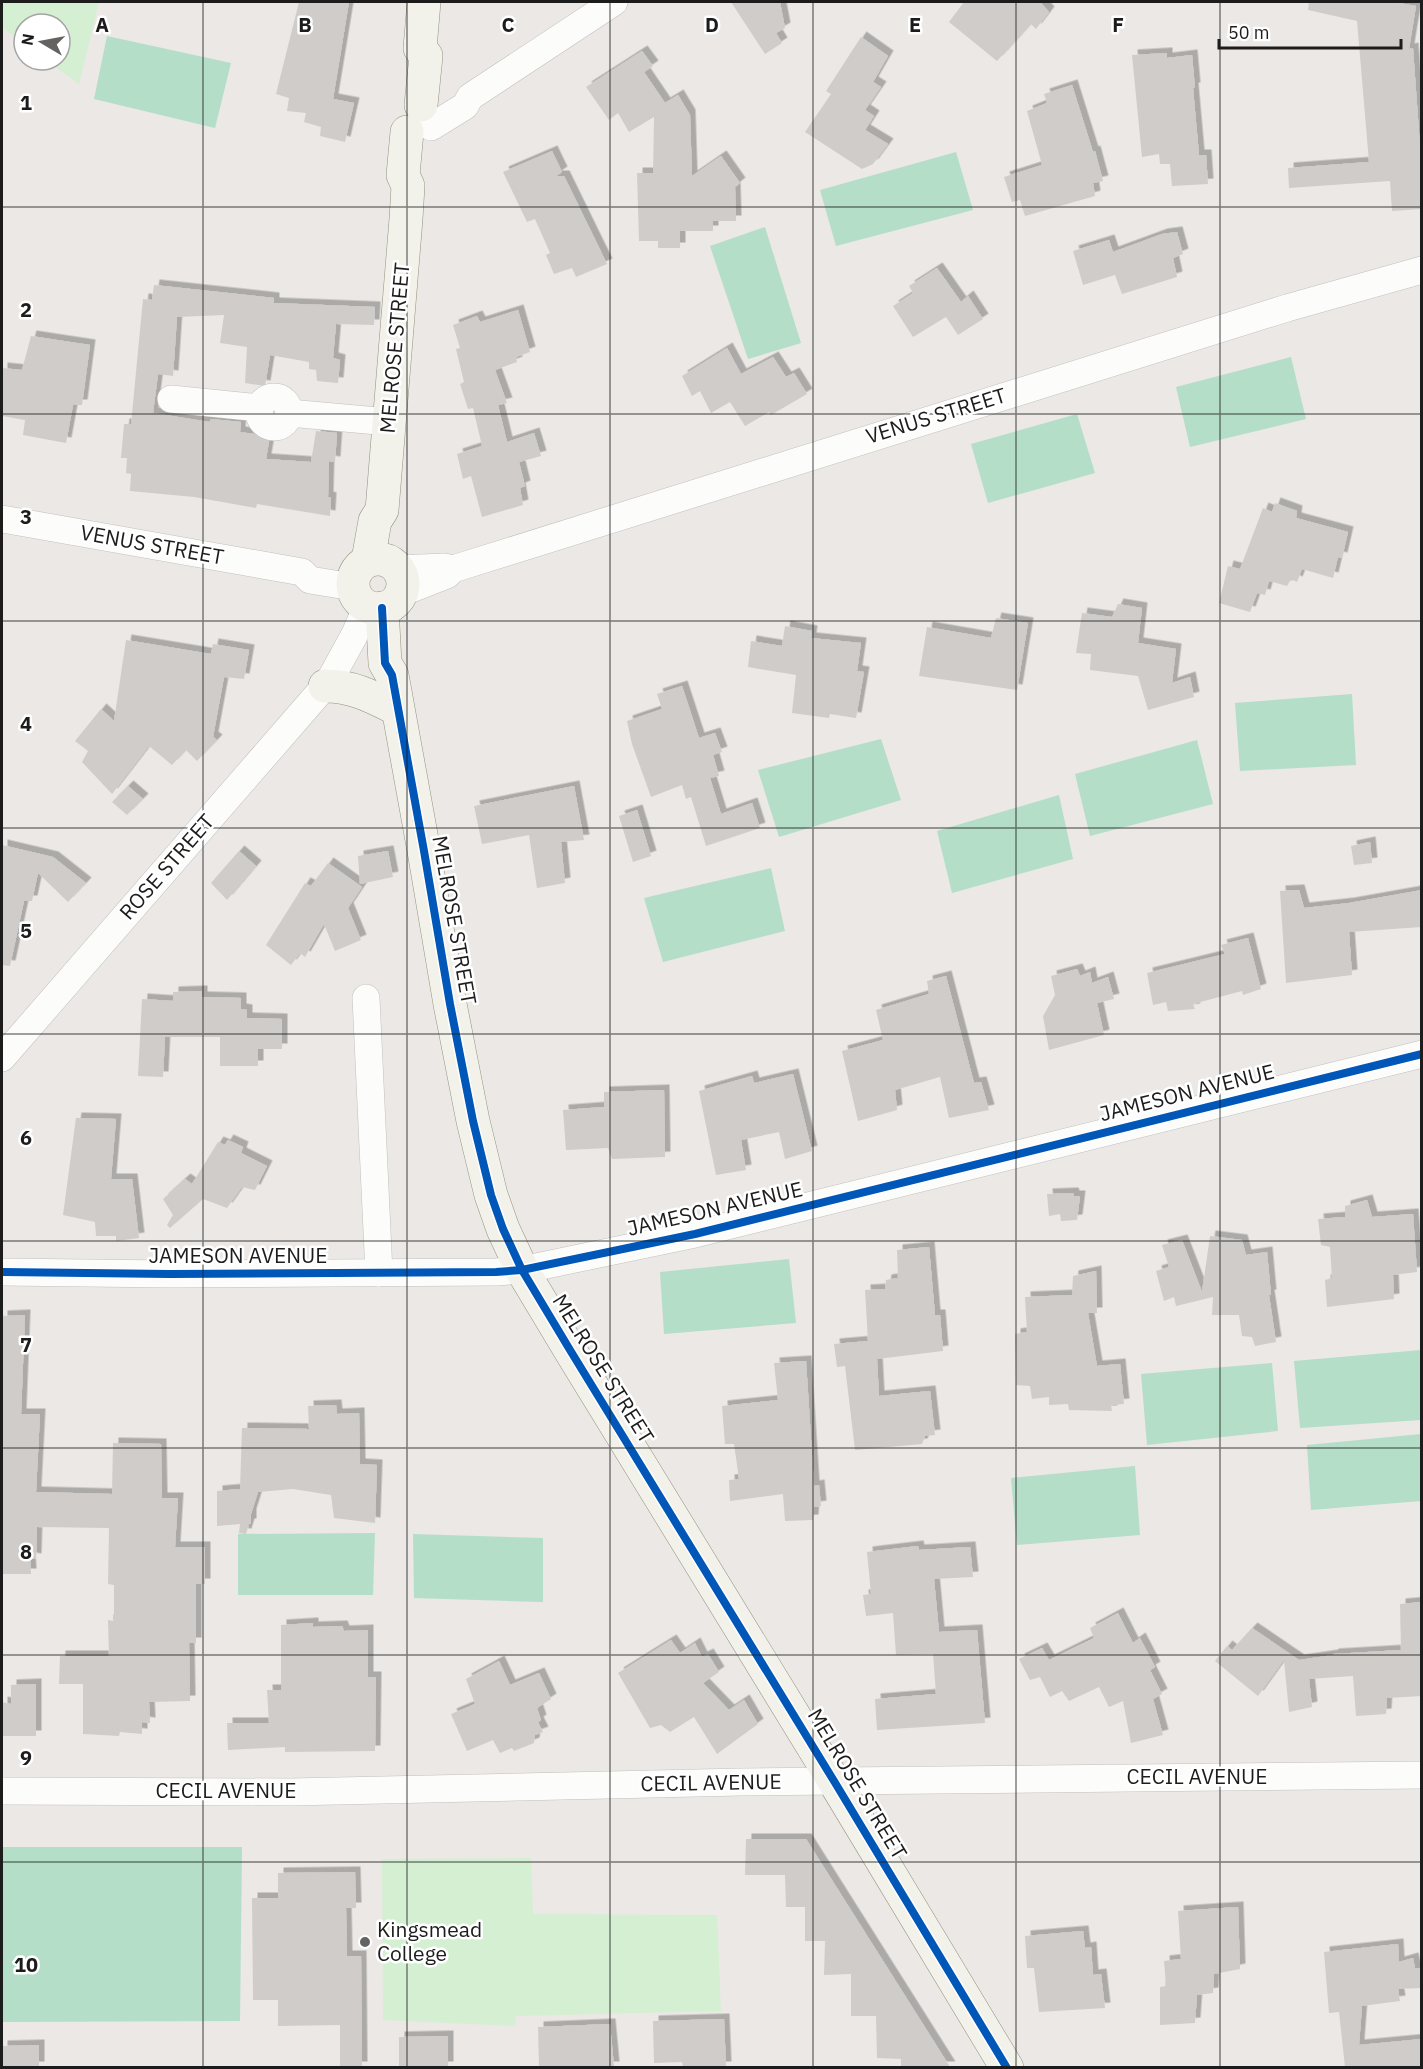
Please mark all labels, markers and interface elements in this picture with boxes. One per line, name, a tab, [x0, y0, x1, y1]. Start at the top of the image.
text: A	[95, 11, 109, 38]
text: B	[298, 11, 312, 38]
text: C	[501, 11, 515, 38]
text: D	[705, 11, 719, 38]
text: E	[909, 11, 921, 38]
text: F	[1112, 11, 1124, 38]
north arrow	[12, 12, 72, 72]
scale bar	[1219, 12, 1400, 50]
text: 50 m	[1228, 21, 1270, 44]
text: N	[16, 32, 38, 47]
text: 1	[20, 89, 32, 116]
street label: MELROSE STREET	[373, 261, 415, 434]
text: 2	[20, 296, 32, 323]
street label: VENUS STREET	[862, 380, 1009, 450]
text: 3	[20, 503, 32, 530]
street label: VENUS STREET	[78, 518, 226, 570]
text: 4	[20, 710, 32, 737]
street label: ROSE STREET	[113, 808, 220, 925]
street label: MELROSE STREET	[426, 833, 484, 1007]
text: 5	[20, 917, 32, 944]
street label: JAMESON AVENUE	[1096, 1057, 1277, 1127]
text: 6	[20, 1124, 32, 1151]
street label: JAMESON AVENUE	[624, 1174, 805, 1242]
street label: JAMESON AVENUE	[148, 1241, 328, 1269]
street label: MELROSE STREET	[547, 1288, 661, 1448]
text: 7	[20, 1331, 32, 1358]
text: 8	[20, 1538, 32, 1565]
street label: MELROSE STREET	[802, 1703, 914, 1864]
text: 9	[20, 1744, 32, 1771]
street label: CECIL AVENUE	[1126, 1762, 1268, 1790]
street label: CECIL AVENUE	[640, 1767, 782, 1797]
street label: CECIL AVENUE	[155, 1776, 297, 1804]
place label: Kingsmead College	[377, 1915, 482, 1967]
marker: Kingsmead College	[358, 1935, 372, 1949]
text: 10	[14, 1951, 38, 1978]

